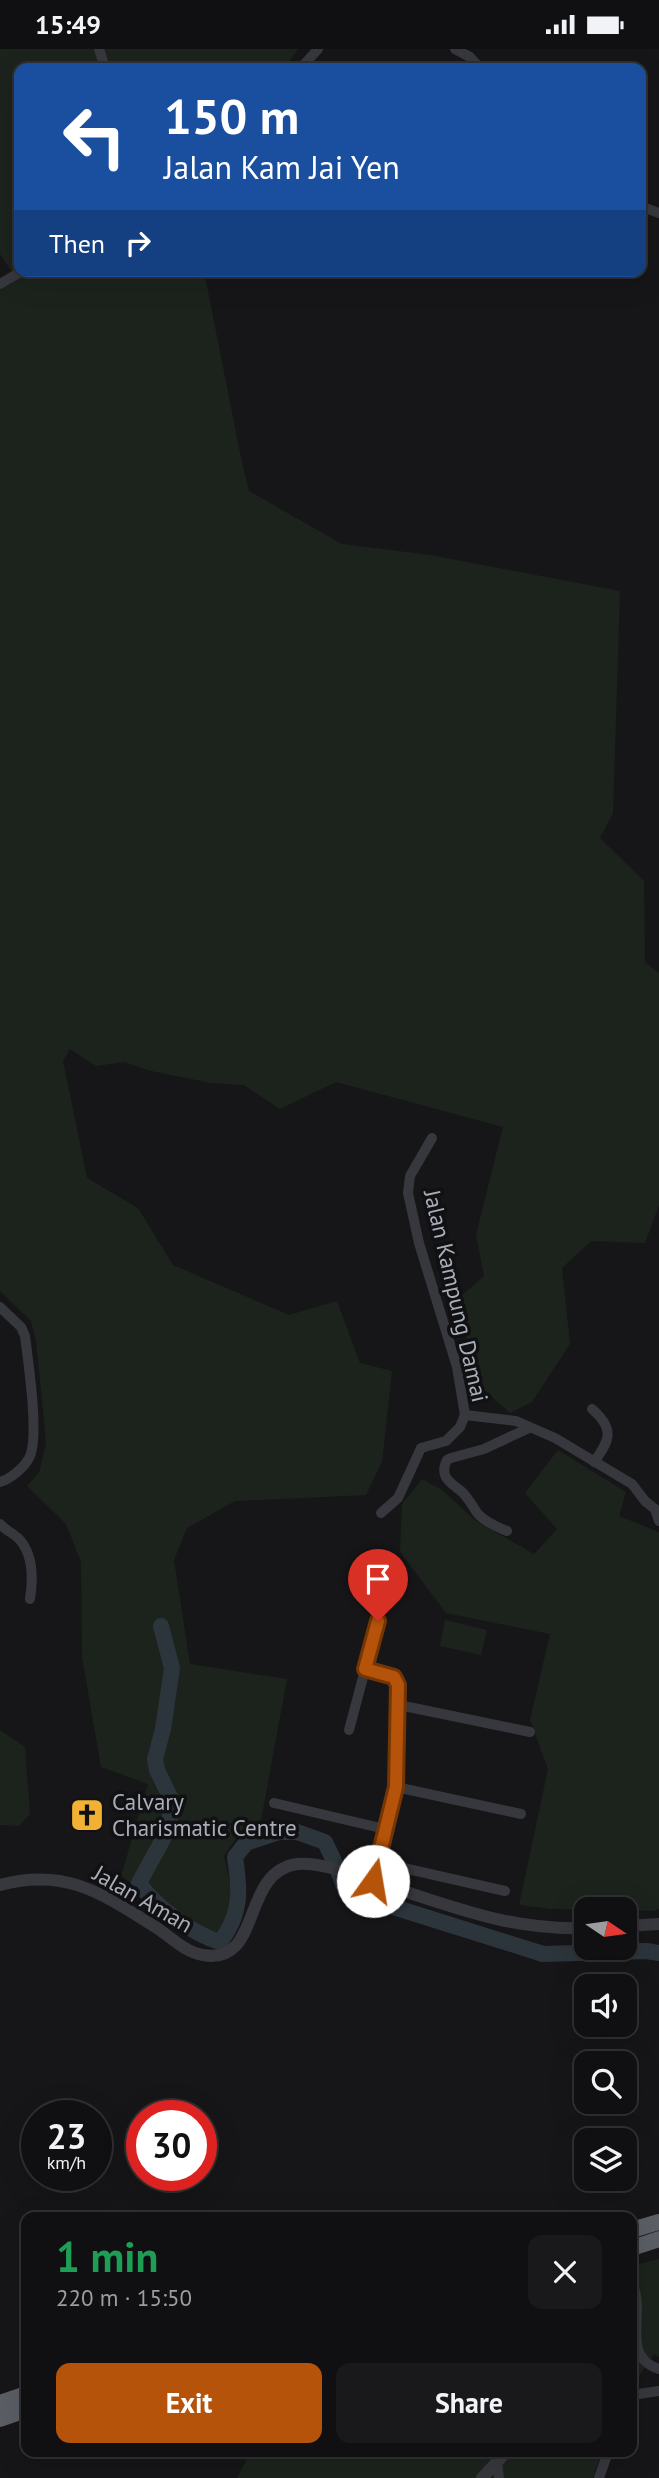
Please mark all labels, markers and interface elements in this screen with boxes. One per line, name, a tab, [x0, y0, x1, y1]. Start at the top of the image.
text: 15:49	[35, 8, 101, 41]
text: 150 m	[164, 84, 299, 148]
icon: left	[49, 91, 140, 182]
text: Jalan Kam Jai Yen	[164, 146, 400, 188]
icon: right	[119, 224, 157, 262]
text: Then	[49, 227, 105, 260]
street label: Jalan Kampung Damai	[418, 1186, 495, 1405]
pin	[348, 1549, 408, 1621]
icon: arrive	[359, 1560, 397, 1598]
place label: Calvary Charismatic Centre	[112, 1787, 297, 1842]
church icon: Calvary Charismatic Centre	[68, 1796, 106, 1834]
position arrow	[336, 1844, 410, 1918]
street label: Jalan Aman	[87, 1858, 198, 1939]
north arrow	[574, 1897, 637, 1960]
map controls	[574, 1897, 637, 2191]
button: sound	[574, 1974, 637, 2037]
button: search	[574, 2051, 637, 2114]
speed limit sign: 30	[126, 2100, 217, 2191]
text: 23	[47, 2113, 86, 2159]
button: layers	[574, 2128, 637, 2191]
text: km/h	[47, 2151, 86, 2174]
text: 1 min	[56, 2229, 158, 2284]
button: close	[528, 2235, 602, 2309]
text: 220 m · 15:50	[56, 2283, 192, 2312]
button: Exit	[56, 2363, 322, 2443]
button: Share	[336, 2363, 602, 2443]

